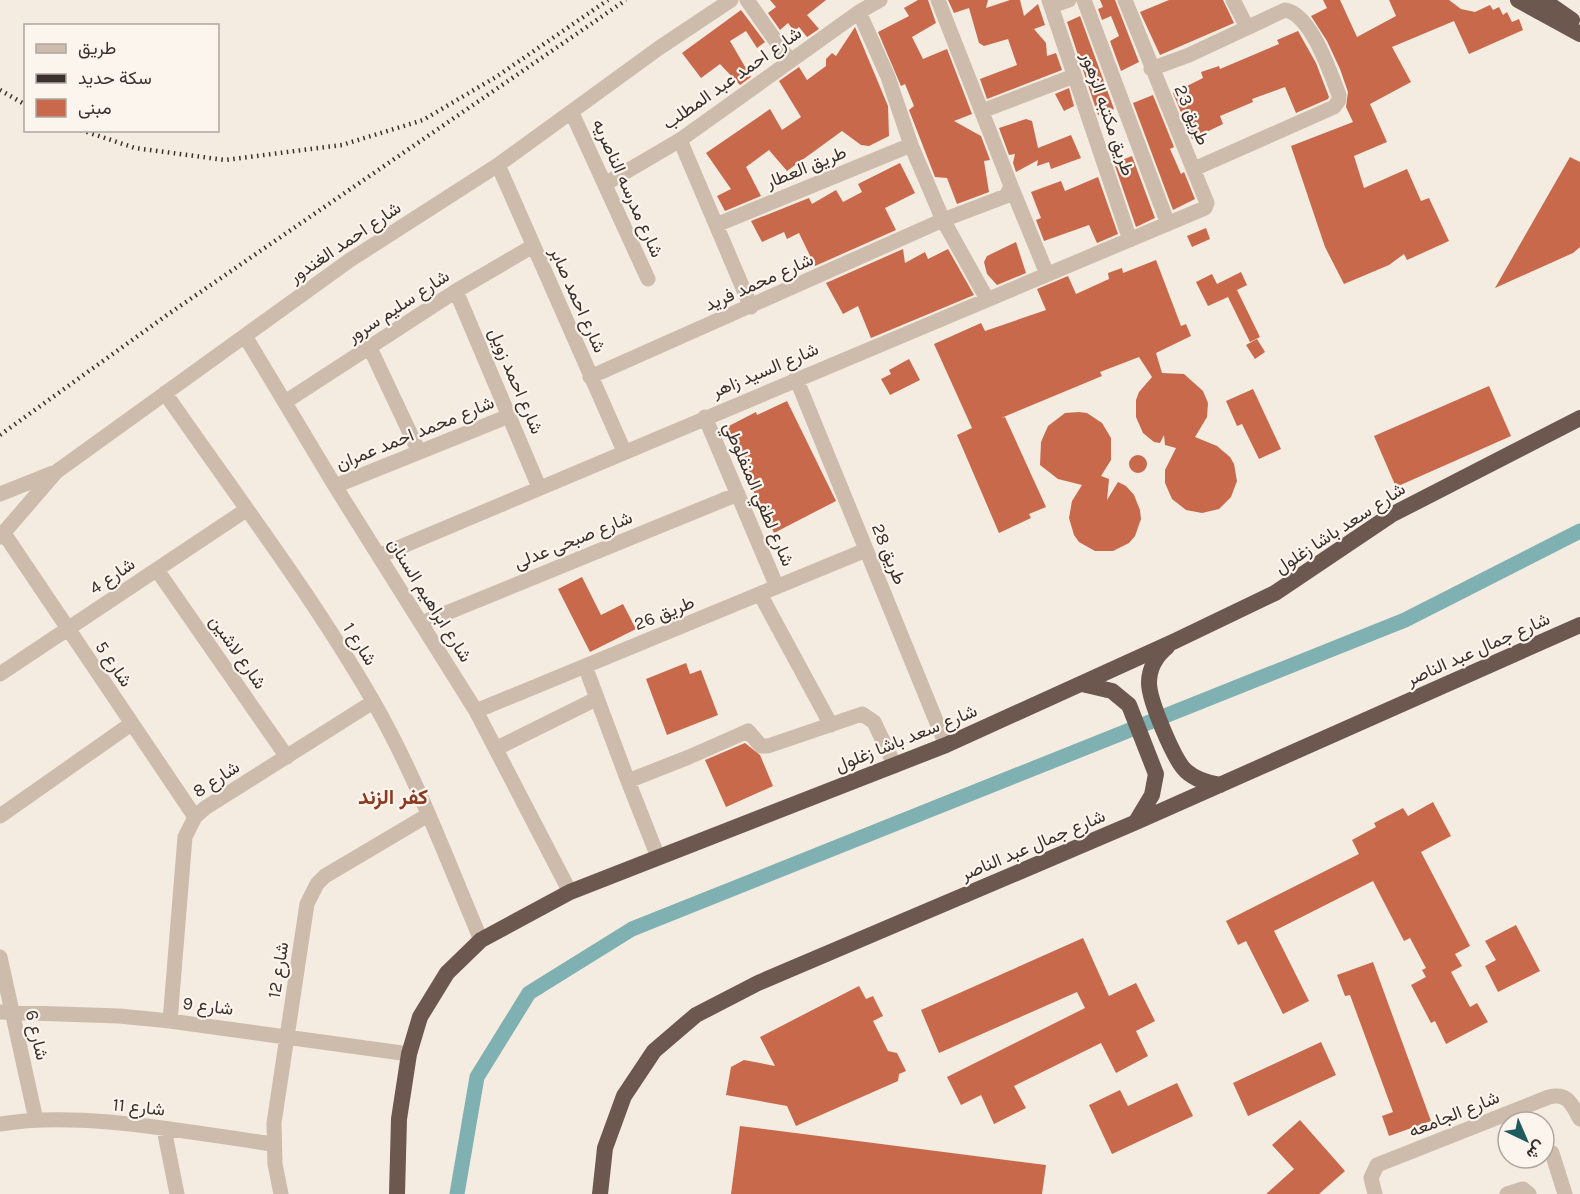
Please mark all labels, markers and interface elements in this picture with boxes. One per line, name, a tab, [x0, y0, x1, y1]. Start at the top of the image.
street label: شارع احمد عبد المطلب	[658, 22, 806, 135]
legend	[24, 24, 219, 132]
text: طريق	[78, 37, 116, 59]
street label: طريق مكتبه الزهور	[1076, 48, 1139, 179]
text: سكة حديد	[78, 67, 152, 89]
street label: طريق 23	[1169, 81, 1215, 149]
text: مبنى	[78, 97, 112, 119]
street label: شارع مدرسه الناصريه	[587, 115, 668, 261]
street label: طريق العطار	[761, 141, 850, 194]
street label: شارع احمد الغندور	[284, 196, 406, 289]
street label: شارع احمد صابر	[544, 243, 611, 356]
street label: شارع محمد فريد	[701, 248, 817, 317]
street label: شارع سليم سرور	[342, 265, 454, 349]
street label: شارع احمد زويل	[483, 325, 548, 438]
street label: شارع السيد زاهر	[707, 338, 822, 404]
street label: شارع محمد احمد عمران	[333, 391, 498, 476]
street label: شارع لطفي المنفلوطي	[715, 419, 799, 571]
street label: شارع سعد باشا زغلول	[1271, 478, 1410, 579]
street label: شارع صبحى عدلى	[511, 506, 636, 575]
street label: طريق 28	[867, 520, 911, 588]
street label: شارع ابراهيم السنان	[382, 534, 477, 667]
street label: شارع 4	[85, 553, 140, 600]
street label: طريق 26	[631, 591, 697, 635]
street label: شارع جمال عبد الناصر	[1402, 607, 1554, 692]
street label: شارع لاشين	[204, 611, 271, 694]
street label: شارع 1	[338, 618, 382, 670]
street label: شارع 5	[90, 637, 137, 692]
street label: شارع سعد باشا زغلول	[832, 699, 981, 777]
street label: شارع 8	[188, 756, 244, 803]
district label: كفر الزند	[358, 785, 428, 810]
street label: شارع جمال عبد الناصر	[956, 805, 1109, 887]
street label: شارع 12	[263, 940, 294, 1000]
street label: شارع 9	[181, 992, 235, 1021]
street label: شارع 6	[20, 1008, 53, 1062]
street label: شارع الجامعه	[1405, 1086, 1503, 1143]
street label: شارع 11	[112, 1093, 166, 1122]
north arrow	[1496, 1110, 1556, 1170]
text: ش	[1523, 1137, 1550, 1164]

